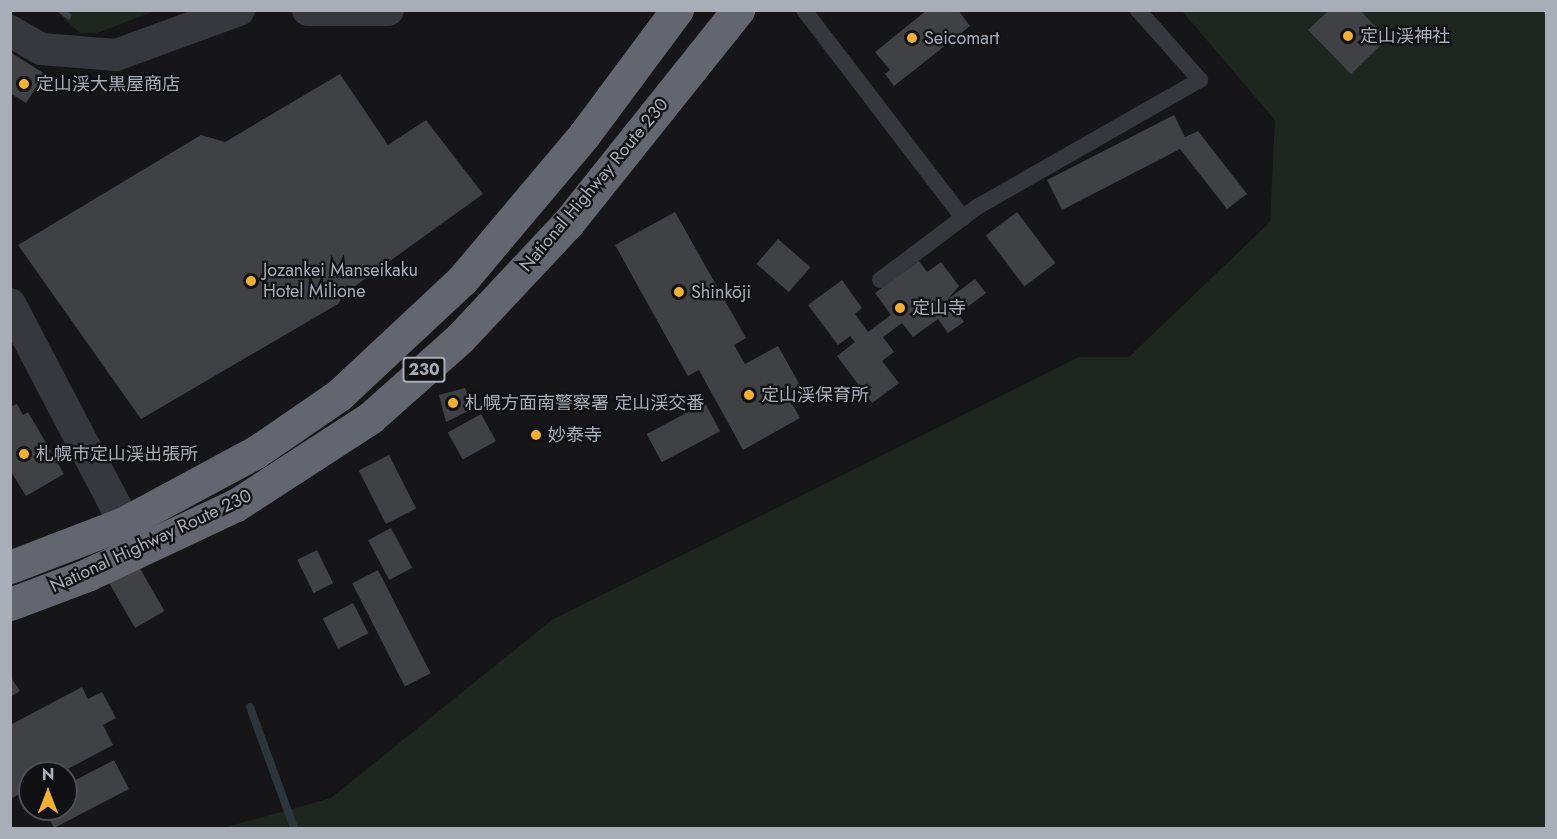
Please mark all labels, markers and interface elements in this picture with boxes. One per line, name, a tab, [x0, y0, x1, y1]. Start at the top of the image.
place label: 定山渓神社	[1360, 25, 1450, 47]
place label: Seicomart	[924, 27, 999, 49]
marker: 定山渓神社	[1341, 29, 1355, 43]
marker: Seicomart	[905, 31, 919, 45]
place label: 定山渓大黒屋商店	[36, 73, 180, 95]
marker: 定山渓大黒屋商店	[17, 77, 31, 91]
street label: National Highway Route 230	[515, 94, 673, 276]
place label: Jozankei Manseikaku Hotel Milione	[263, 260, 418, 302]
marker: Jozankei Manseikaku Hotel Milione	[244, 274, 258, 288]
place label: Shinkōji	[691, 281, 751, 303]
marker: Shinkōji	[672, 285, 686, 299]
place label: 定山寺	[912, 297, 966, 319]
marker: 定山寺	[893, 301, 907, 315]
road number: 230	[402, 357, 446, 383]
place label: 定山渓保育所	[761, 384, 869, 406]
marker: 定山渓保育所	[742, 388, 756, 402]
place label: 札幌方面南警察署 定山渓交番	[465, 392, 704, 414]
marker: 札幌方面南警察署 定山渓交番	[446, 396, 460, 410]
place label: 妙泰寺	[548, 424, 602, 446]
marker: 妙泰寺	[529, 428, 543, 442]
place label: 札幌市定山渓出張所	[36, 443, 198, 465]
marker: 札幌市定山渓出張所	[17, 447, 31, 461]
street label: National Highway Route 230	[47, 485, 255, 597]
north arrow	[18, 761, 78, 821]
text: N	[42, 763, 54, 786]

